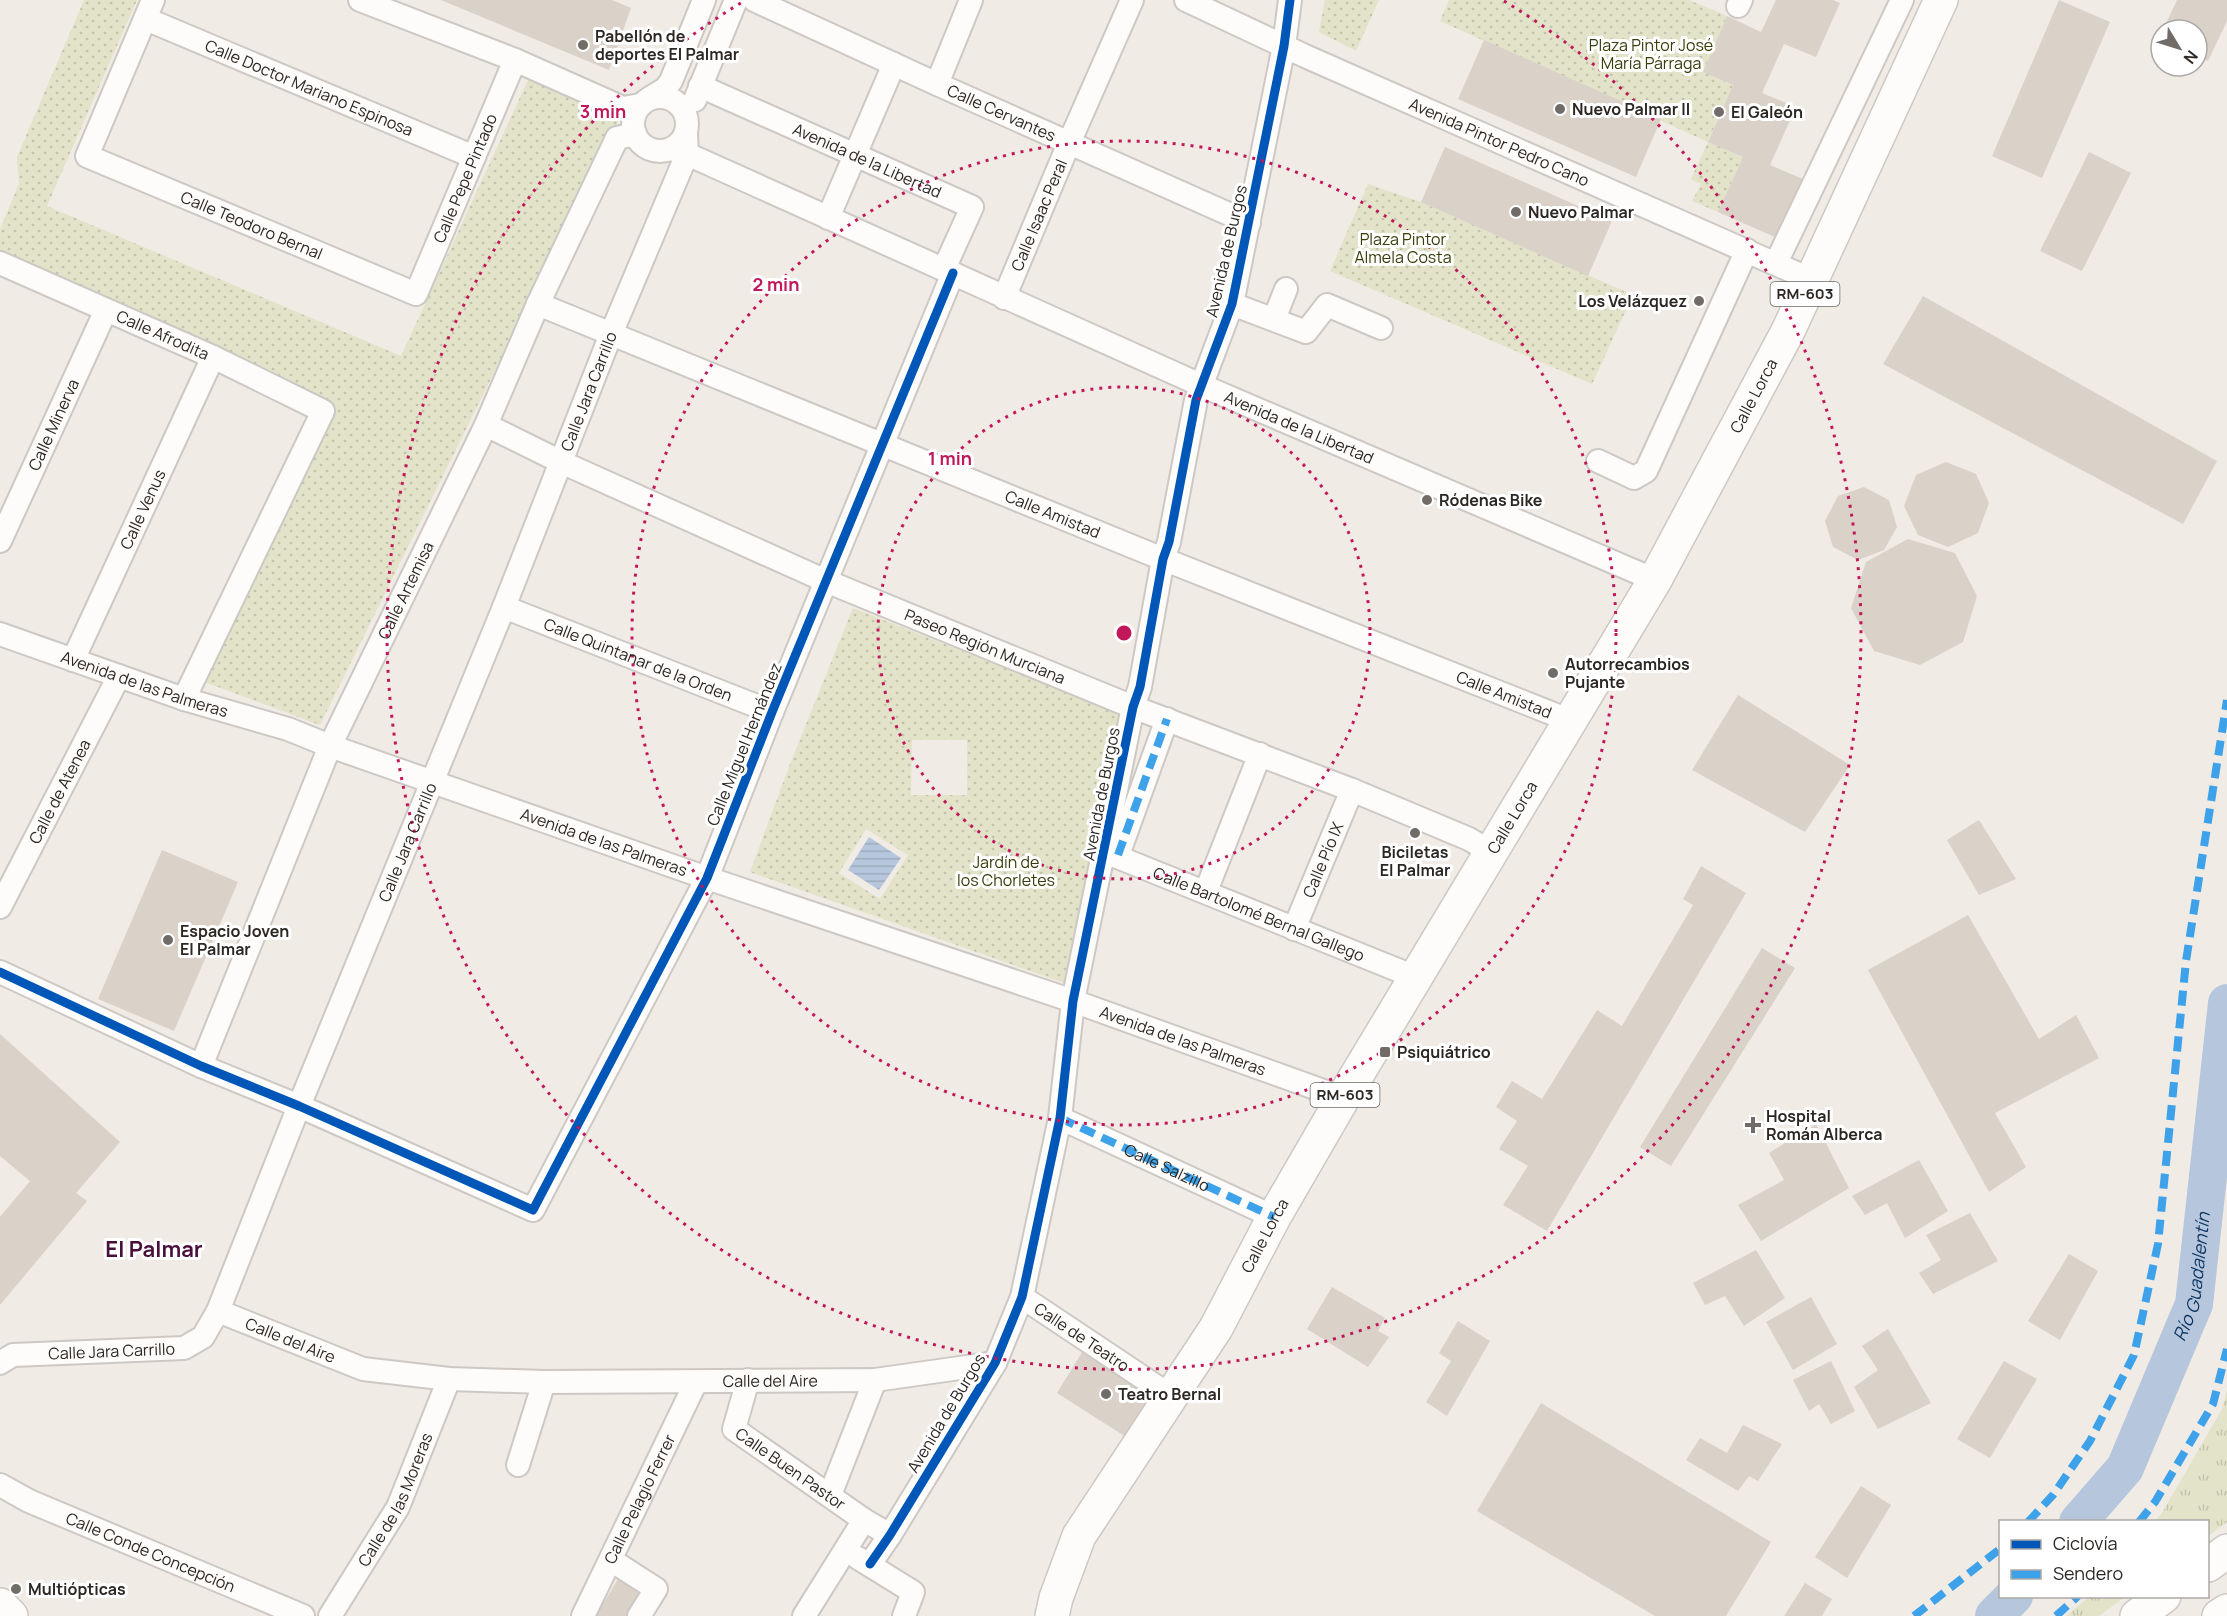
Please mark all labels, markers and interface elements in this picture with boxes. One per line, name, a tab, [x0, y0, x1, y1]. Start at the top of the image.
north arrow	[2149, 18, 2209, 78]
place label: Pabellón de deportes El Palmar	[595, 25, 739, 65]
street label: Calle Doctor Mariano Espinosa	[202, 34, 417, 141]
park label: Plaza Pintor José María Párraga	[1589, 34, 1713, 74]
marker: Pabellón de deportes El Palmar	[576, 38, 590, 52]
text: N	[2179, 46, 2203, 69]
street label: Calle Cervantes	[944, 79, 1059, 147]
street label: Avenida Pintor Pedro Cano	[1406, 92, 1593, 191]
place label: Nuevo Palmar II	[1572, 98, 1690, 120]
text: 3 min	[580, 99, 626, 123]
place label: El Galeón	[1731, 101, 1803, 123]
marker: Nuevo Palmar II	[1553, 102, 1567, 116]
marker: El Galeón	[1712, 105, 1726, 119]
street label: Calle Pepe Pintado	[428, 110, 502, 246]
street label: Avenida de la Libertad	[789, 118, 945, 203]
street label: Calle Isaac Peral	[1006, 156, 1072, 274]
street label: Avenida de Burgos	[1200, 183, 1252, 319]
street label: Calle Teodoro Bernal	[177, 186, 326, 265]
place label: Nuevo Palmar	[1528, 201, 1634, 223]
marker: Nuevo Palmar	[1509, 205, 1523, 219]
park label: Plaza Pintor Almela Costa	[1354, 228, 1452, 268]
text: 2 min	[753, 272, 799, 296]
road number: RM-603	[1770, 282, 1840, 306]
place label: Los Velázquez	[1578, 290, 1687, 312]
marker: Los Velázquez	[1692, 294, 1706, 308]
street label: Calle Afrodita	[113, 305, 213, 365]
street label: Calle Jara Carrillo	[555, 328, 622, 454]
street label: Calle Lorca	[1725, 355, 1782, 437]
street label: Calle Minerva	[23, 375, 84, 474]
street label: Avenida de la Libertad	[1221, 385, 1377, 469]
text: 1 min	[928, 446, 972, 470]
street label: Calle Venus	[115, 466, 171, 553]
street label: Calle Amistad	[1002, 485, 1104, 543]
place label: Ródenas Bike	[1439, 489, 1543, 511]
marker: Ródenas Bike	[1420, 493, 1434, 507]
street label: Calle Artemisa	[373, 538, 439, 643]
street label: Paseo Región Murciana	[901, 603, 1069, 689]
street label: Calle Quintanar de la Orden	[541, 613, 736, 706]
centre of rings	[1114, 623, 1134, 643]
street label: Avenida de las Palmeras	[58, 645, 231, 722]
place label: Autorrecambios Pujante	[1565, 653, 1690, 693]
street label: Calle Miguel Hernández	[701, 659, 787, 829]
street label: Calle Amistad	[1453, 666, 1555, 723]
marker: Autorrecambios Pujante	[1546, 666, 1560, 680]
street label: Avenida de Burgos	[1077, 726, 1125, 862]
street label: Calle de Atenea	[23, 735, 96, 848]
street label: Calle Lorca	[1482, 777, 1542, 858]
street label: Calle Jara Carrillo	[373, 779, 442, 905]
street label: Avenida de las Palmeras	[518, 803, 690, 881]
street label: Calle Pío IX	[1297, 818, 1349, 901]
marker: Biciletas El Palmar	[1408, 826, 1422, 840]
place label: Biciletas El Palmar	[1380, 841, 1450, 881]
park label: Jardín de los Chorletes	[957, 851, 1055, 891]
street label: Calle Bartolomé Bernal Gallego	[1150, 862, 1368, 967]
place label: Espacio Joven El Palmar	[180, 920, 289, 960]
marker: Espacio Joven El Palmar	[161, 933, 175, 947]
street label: Avenida de las Palmeras	[1097, 1001, 1269, 1080]
place label: Psiquiátrico	[1397, 1041, 1491, 1063]
marker: Psiquiátrico	[1378, 1045, 1392, 1059]
road number: RM-603	[1310, 1083, 1380, 1107]
place label: Hospital Román Alberca	[1766, 1105, 1882, 1145]
marker: Hospital Román Alberca	[1744, 1116, 1762, 1134]
street label: Calle Salzillo	[1121, 1138, 1214, 1197]
street label: Calle Lorca	[1236, 1194, 1293, 1277]
water label: Río Guadalentín	[2167, 1210, 2215, 1344]
district label: El Palmar	[105, 1234, 203, 1264]
street label: Calle de Teatro	[1030, 1297, 1134, 1377]
street label: Calle del Aire	[242, 1312, 339, 1368]
street label: Calle Jara Carrillo	[48, 1337, 175, 1365]
street label: Avenida de Burgos	[902, 1349, 990, 1477]
street label: Calle del Aire	[723, 1369, 818, 1392]
place label: Teatro Bernal	[1118, 1383, 1221, 1405]
marker: Teatro Bernal	[1099, 1387, 1113, 1401]
street label: Calle Buen Pastor	[731, 1422, 850, 1515]
street label: Calle de las Moreras	[353, 1429, 438, 1571]
street label: Calle Pelagio Ferrer	[599, 1430, 680, 1567]
street label: Calle Conde Concepción	[63, 1507, 239, 1597]
legend	[1999, 1520, 2209, 1598]
text: Ciclovía	[2053, 1531, 2118, 1555]
text: Sendero	[2053, 1561, 2123, 1585]
place label: Multiópticas	[28, 1578, 126, 1600]
marker: Multiópticas	[9, 1582, 23, 1596]

